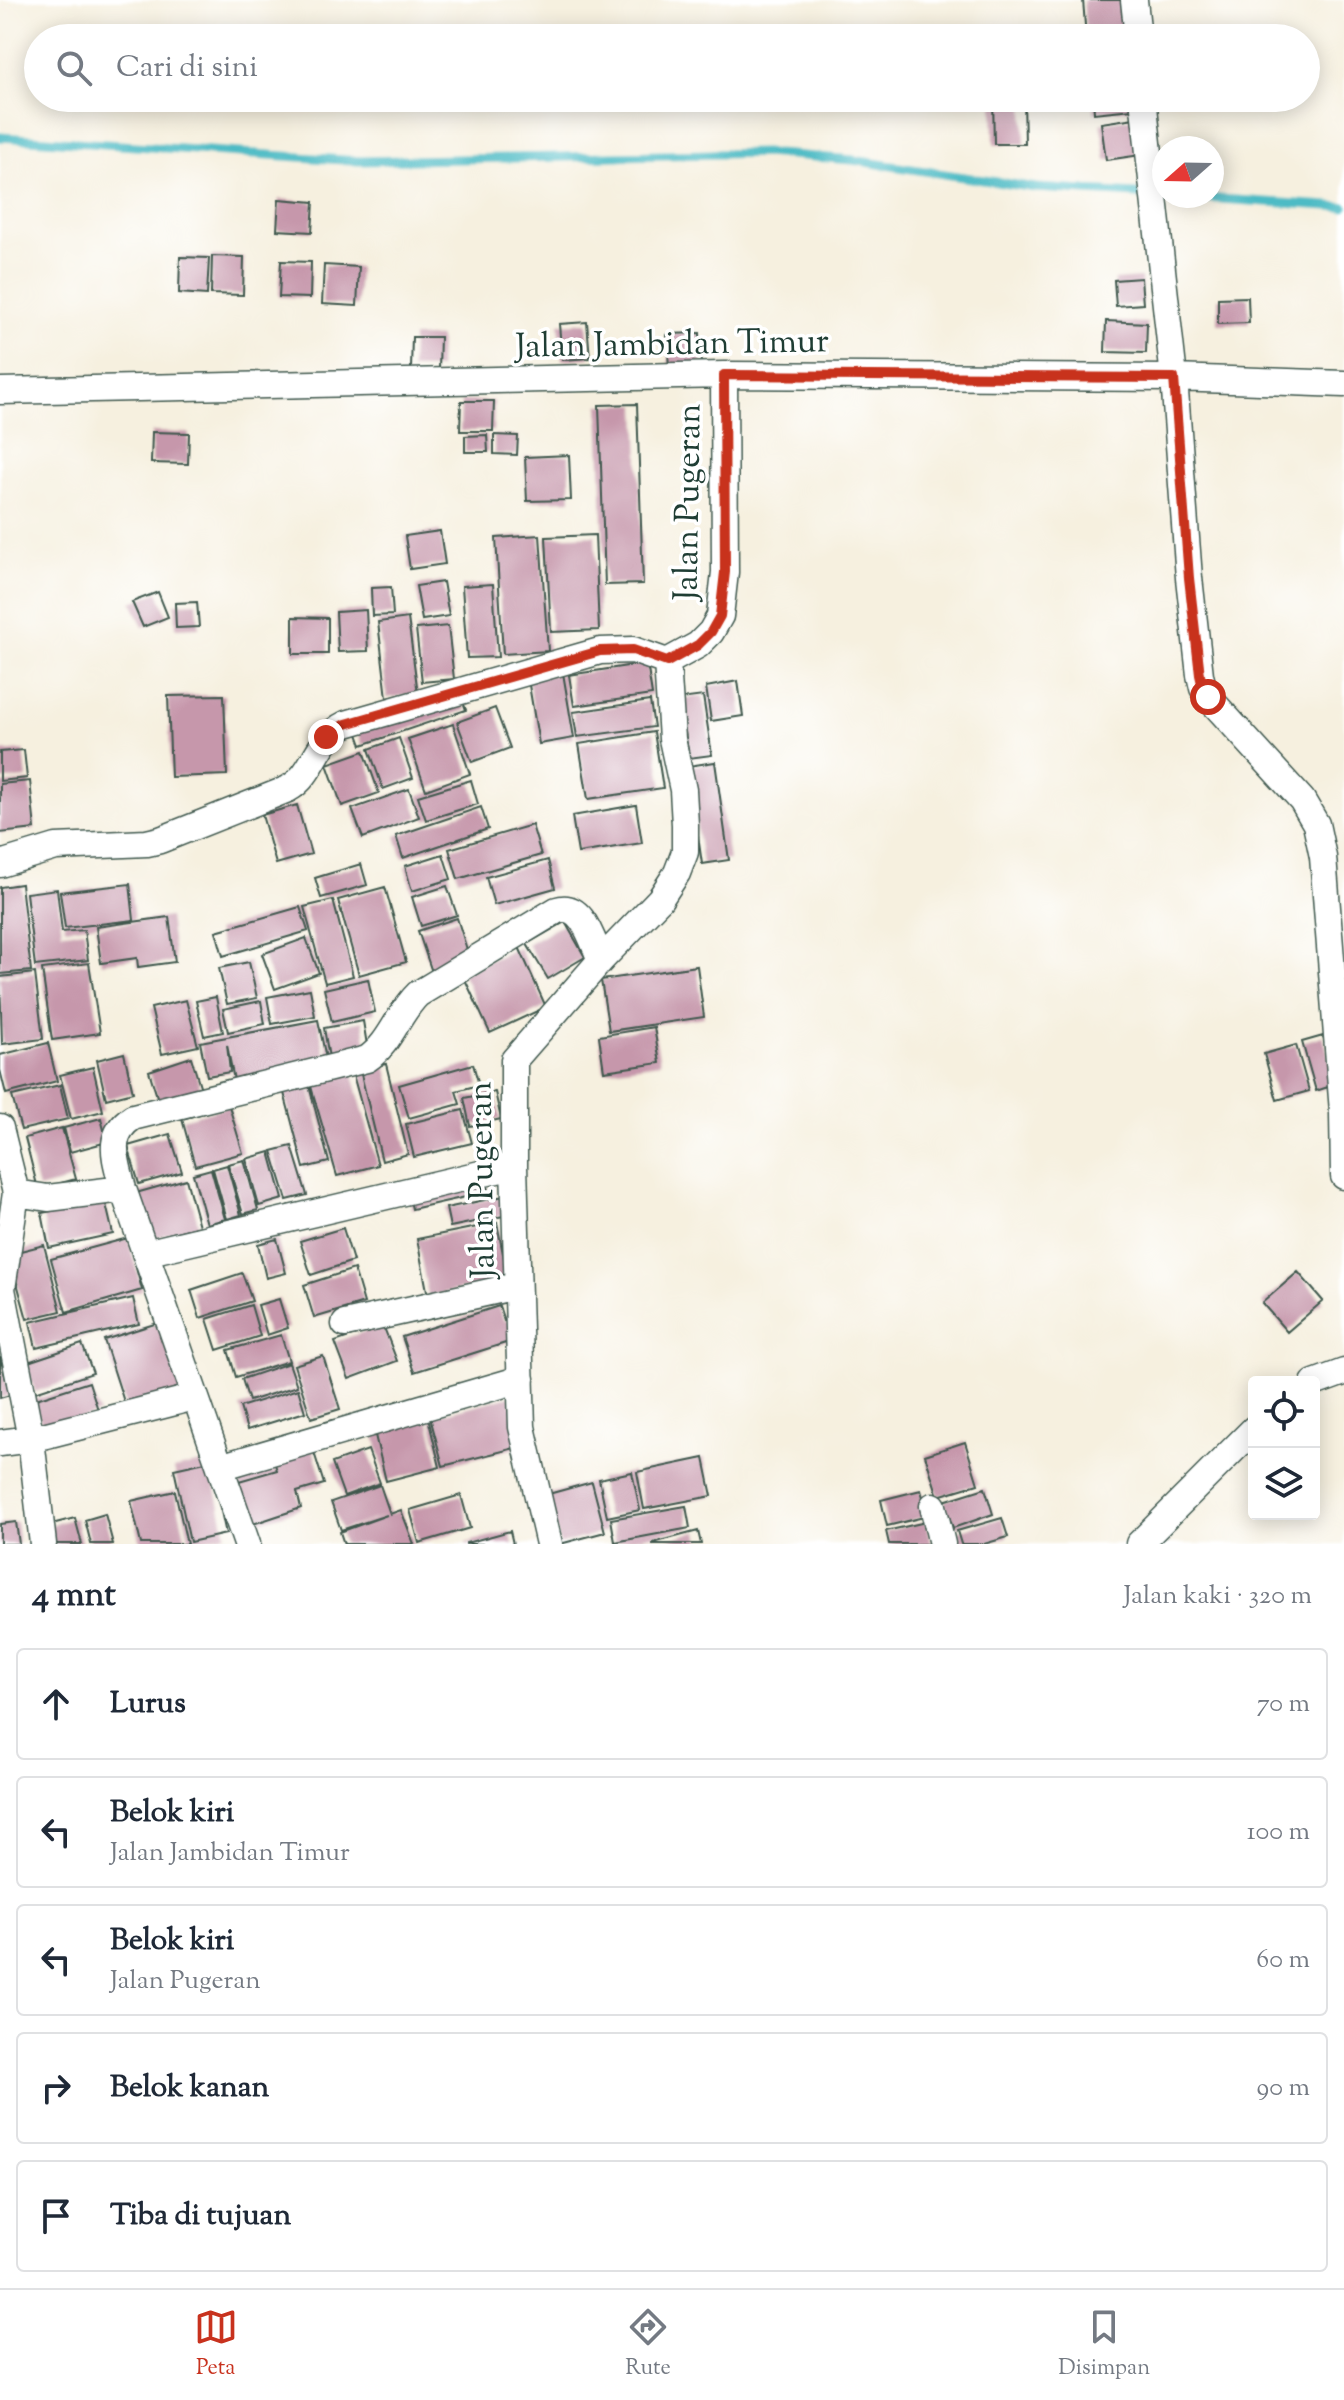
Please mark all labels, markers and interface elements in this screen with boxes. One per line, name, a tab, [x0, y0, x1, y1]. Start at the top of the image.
search box	[24, 24, 1320, 112]
icon: search	[52, 46, 96, 90]
text: Cari di sini	[116, 47, 258, 90]
north arrow	[1152, 136, 1224, 208]
street label: Jalan Jambidan Timur	[513, 318, 830, 373]
street label: Jalan Pugeran	[663, 403, 716, 603]
route start	[1190, 679, 1226, 715]
route end	[308, 719, 344, 755]
street label: Jalan Pugeran	[457, 1081, 510, 1281]
map controls	[1248, 1376, 1320, 1520]
button: locate	[1248, 1376, 1320, 1448]
button: layers	[1248, 1448, 1320, 1520]
text: 4 mnt	[32, 1572, 116, 1621]
text: Jalan kaki · 320 m	[1124, 1578, 1312, 1615]
icon: ahead	[34, 1682, 78, 1726]
text: Lurus	[110, 1683, 186, 1726]
text: 70 m	[1257, 1686, 1310, 1723]
text: Belok kiri	[110, 1792, 234, 1835]
icon: left	[34, 1810, 78, 1854]
text: 100 m	[1247, 1814, 1310, 1851]
text: Jalan Jambidan Timur	[110, 1835, 350, 1872]
text: Belok kiri	[110, 1920, 234, 1963]
icon: left	[34, 1938, 78, 1982]
text: 60 m	[1256, 1942, 1310, 1979]
text: Jalan Pugeran	[110, 1963, 261, 2000]
icon: right	[34, 2066, 78, 2110]
text: Belok kanan	[110, 2067, 269, 2110]
text: 90 m	[1257, 2070, 1310, 2107]
icon: arrive	[34, 2194, 78, 2238]
text: Tiba di tujuan	[110, 2195, 291, 2238]
tab: Peta	[194, 2305, 238, 2385]
tab: Rute	[625, 2305, 671, 2385]
tab: Disimpan	[1058, 2305, 1150, 2385]

